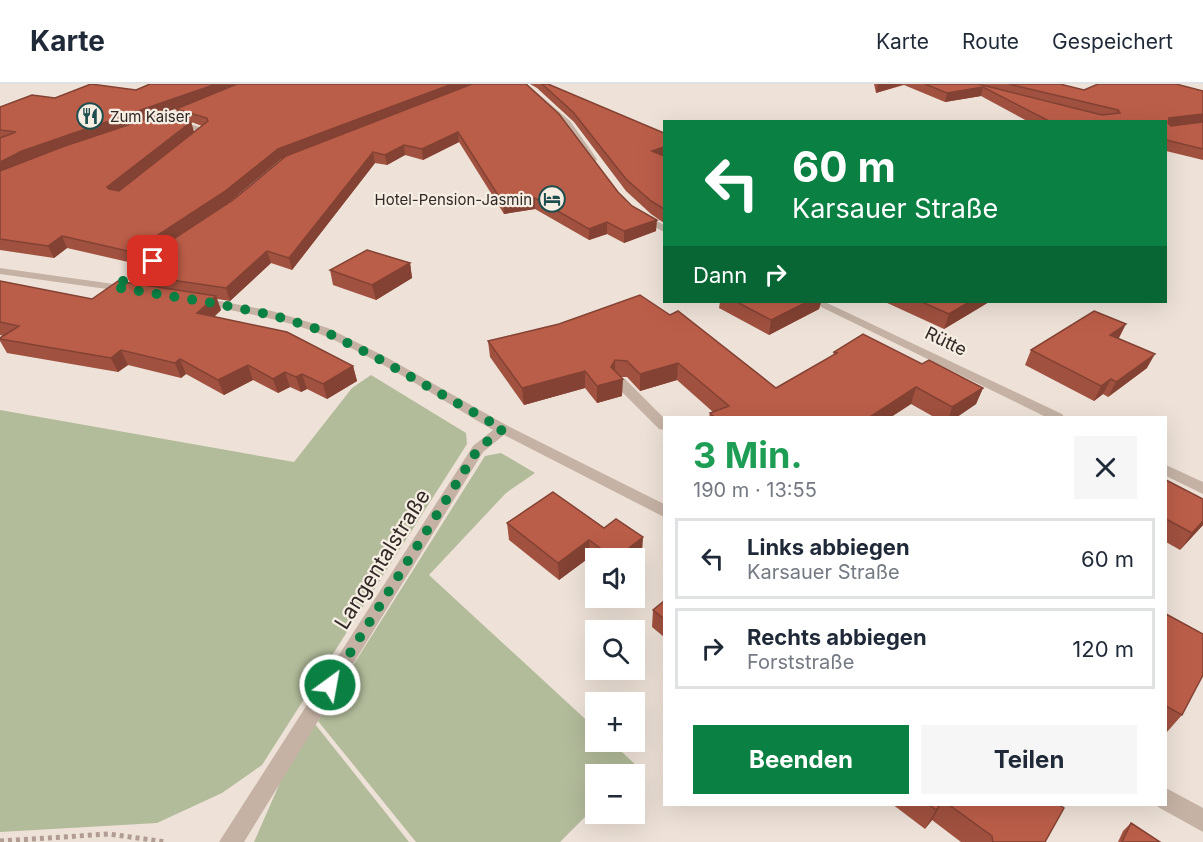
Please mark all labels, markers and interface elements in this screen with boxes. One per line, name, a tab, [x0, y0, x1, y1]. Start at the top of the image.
text: Karte	[30, 24, 105, 58]
text: Karte	[876, 29, 929, 54]
text: Route	[962, 29, 1019, 54]
text: Gespeichert	[1052, 29, 1173, 54]
restaurant icon: Zum Kaiser	[75, 101, 105, 131]
place label: Zum Kaiser	[110, 107, 190, 126]
text: 60 m	[792, 141, 896, 192]
icon: left	[693, 144, 771, 222]
hotel icon: Hotel-Pension-Jasmin	[537, 184, 567, 214]
place label: Hotel-Pension-Jasmin	[375, 190, 532, 209]
text: Karsauer Straße	[792, 192, 998, 225]
pin	[127, 235, 178, 286]
icon: arrive	[136, 244, 169, 277]
icon: right	[759, 258, 792, 291]
text: Dann	[693, 262, 747, 288]
street label: Rütte	[922, 322, 970, 360]
text: 3 Min.	[693, 433, 803, 477]
button: close	[1074, 436, 1137, 499]
text: 190 m · 13:55	[693, 478, 817, 502]
street label: Langentalstraße	[329, 484, 435, 634]
text: Links abbiegen	[747, 534, 910, 560]
icon: left	[696, 542, 729, 575]
text: 60 m	[1081, 546, 1134, 572]
map controls	[585, 548, 645, 824]
button: sound	[585, 548, 645, 608]
text: Karsauer Straße	[747, 560, 900, 584]
button: search	[585, 620, 645, 680]
text: Rechts abbiegen	[747, 624, 927, 650]
icon: right	[696, 632, 729, 665]
text: 120 m	[1072, 636, 1134, 662]
text: Forststraße	[747, 650, 854, 674]
position arrow	[298, 653, 362, 717]
button: +	[585, 692, 645, 752]
button: Beenden	[693, 725, 909, 794]
button: Teilen	[921, 725, 1137, 794]
button: −	[585, 764, 645, 824]

